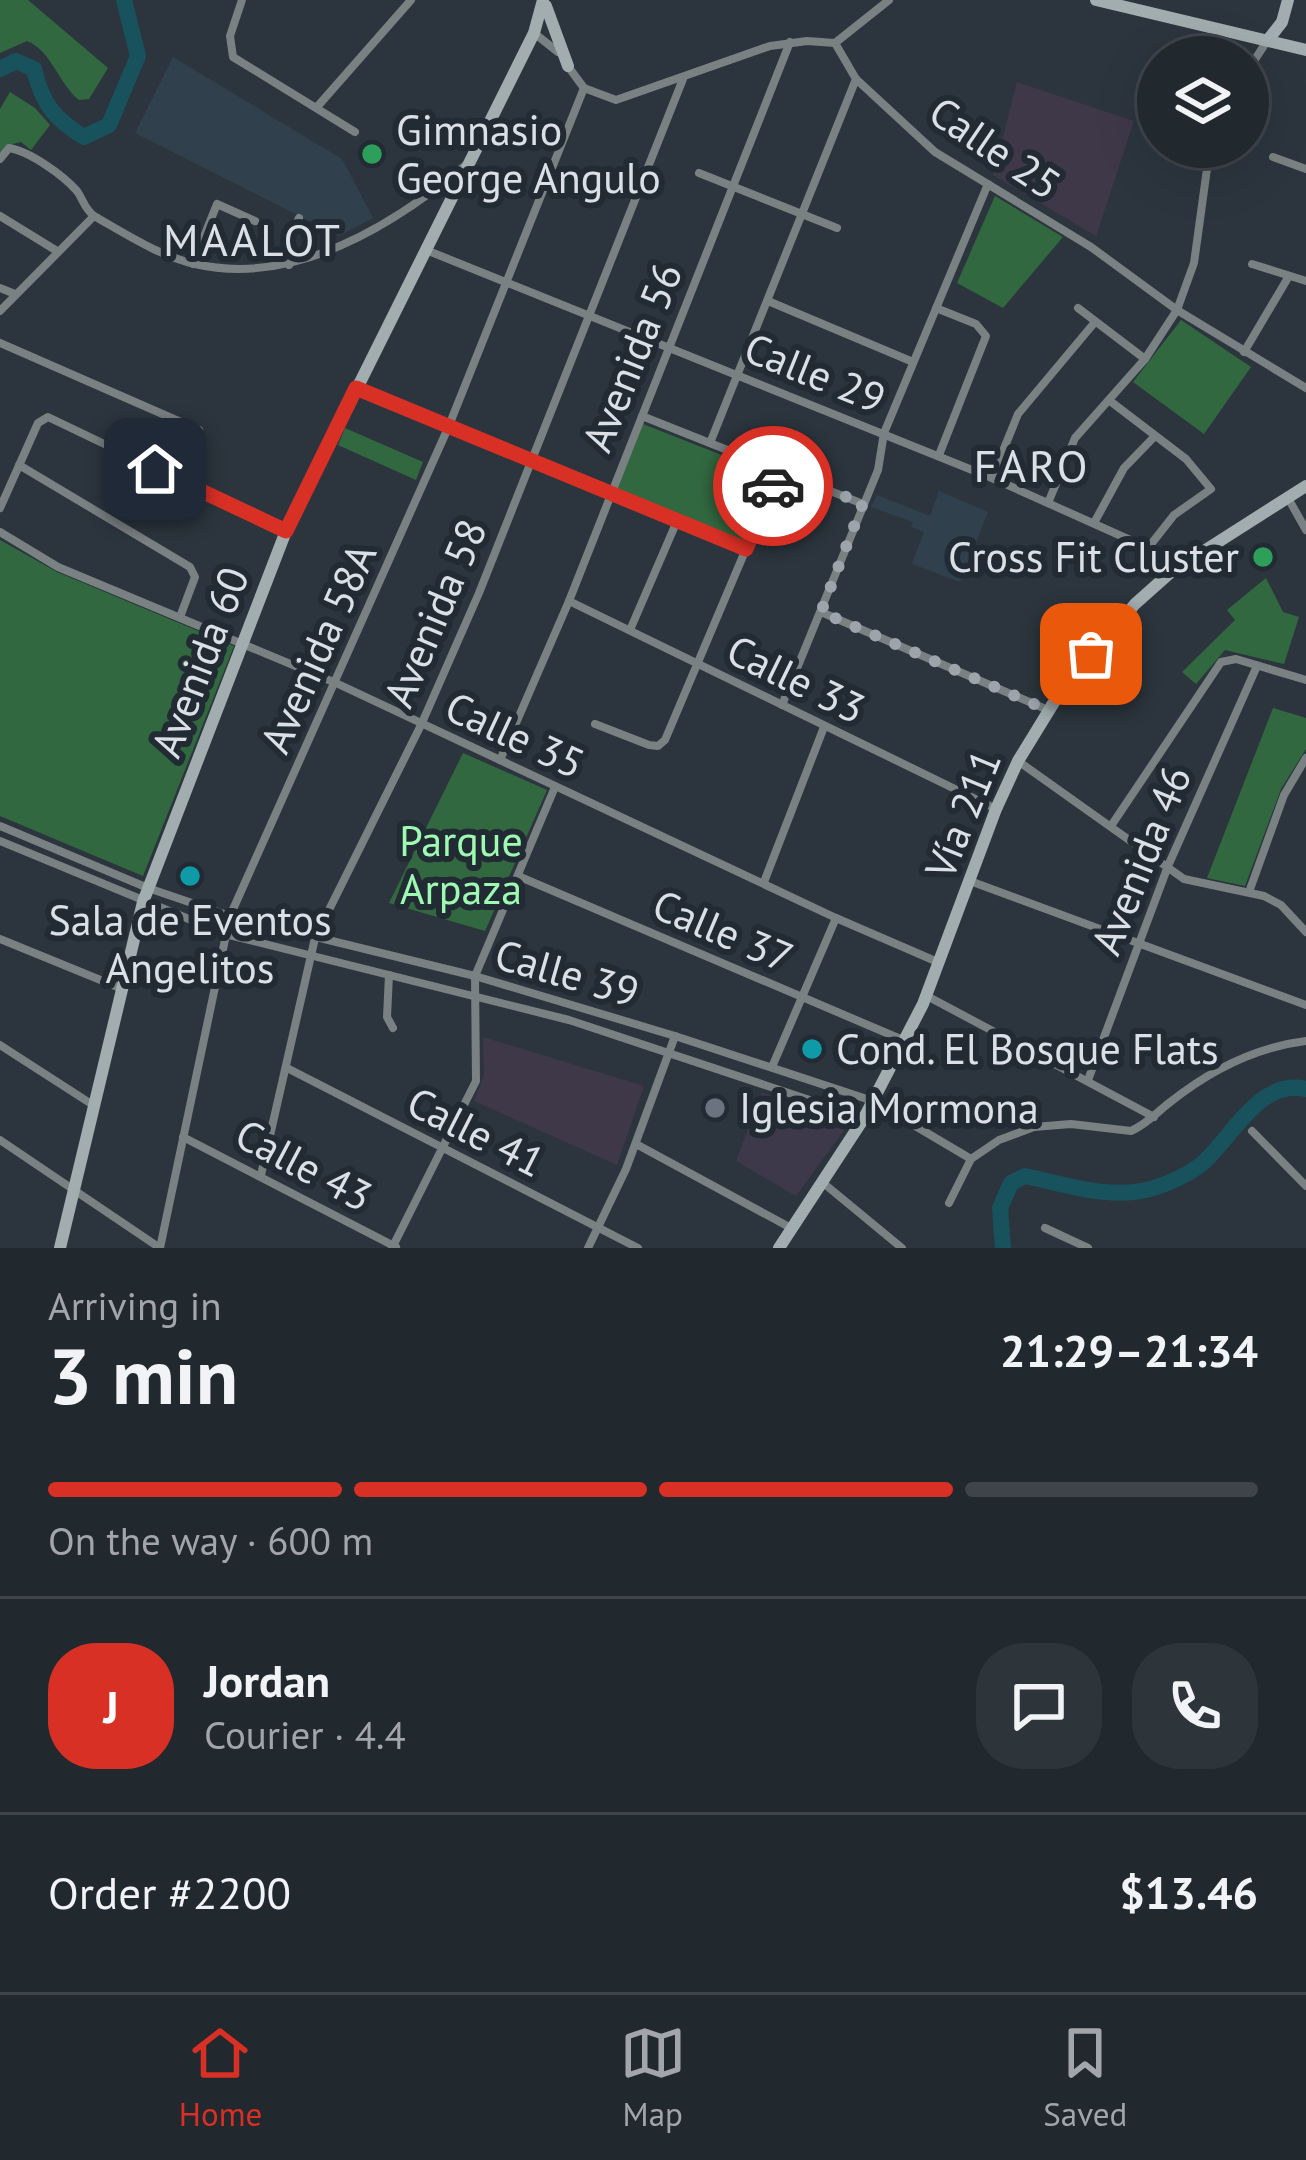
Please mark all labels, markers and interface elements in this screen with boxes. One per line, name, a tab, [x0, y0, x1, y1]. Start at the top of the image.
map controls	[1137, 36, 1269, 168]
button: layers	[1137, 36, 1269, 168]
street label: Calle 25	[919, 84, 1072, 211]
place label: Gimnasio George Angulo	[396, 102, 661, 205]
marker: Gimnasio George Angulo	[359, 141, 385, 167]
district label: MAALOT	[163, 210, 343, 268]
street label: Avenida 56	[569, 254, 694, 459]
street label: Calle 29	[737, 320, 894, 426]
pin	[104, 418, 206, 520]
courier	[713, 426, 833, 546]
icon: home	[122, 436, 188, 502]
district label: FARO	[973, 436, 1091, 494]
icon: car	[740, 453, 806, 519]
street label: Avenida 58	[370, 511, 499, 715]
place label: Cross Fit Cluster	[948, 529, 1239, 584]
street label: Avenida 58A	[247, 534, 388, 761]
marker: Cross Fit Cluster	[1250, 544, 1276, 570]
street label: Avenida 60	[138, 559, 261, 765]
pin	[1040, 603, 1142, 705]
icon: bag	[1058, 621, 1124, 687]
street label: Calle 33	[718, 622, 874, 735]
street label: Calle 35	[437, 679, 593, 791]
street label: Vía 211	[912, 741, 1013, 887]
street label: Avenida 46	[1078, 757, 1203, 962]
park label: Parque Arpaza	[399, 813, 523, 916]
marker: Sala de Eventos Angelitos	[177, 863, 203, 889]
street label: Calle 37	[645, 877, 802, 985]
place label: Sala de Eventos Angelitos	[48, 892, 332, 995]
street label: Calle 39	[489, 926, 645, 1019]
place label: Cond. El Bosque Flats	[836, 1021, 1219, 1076]
marker: Cond. El Bosque Flats	[799, 1036, 825, 1062]
street label: Calle 41	[398, 1074, 554, 1189]
place label: Iglesia Mormona	[739, 1080, 1039, 1135]
marker: Iglesia Mormona	[702, 1095, 728, 1121]
street label: Calle 43	[226, 1106, 382, 1223]
text: Arriving in	[48, 1280, 222, 1331]
text: 21:29–21:34	[1000, 1321, 1258, 1379]
text: 3 min	[48, 1325, 238, 1426]
text: On the way · 600 m	[48, 1515, 373, 1566]
button: chat	[976, 1643, 1102, 1769]
button: phone	[1132, 1643, 1258, 1769]
text: Jordan	[204, 1651, 330, 1709]
text: J	[103, 1677, 119, 1735]
text: Courier · 4.4	[204, 1709, 406, 1760]
text: Order #2200	[48, 1863, 291, 1921]
text: $13.46	[1119, 1863, 1258, 1921]
tab: Home	[179, 2020, 262, 2135]
tab: Map	[620, 2020, 686, 2135]
tab: Saved	[1043, 2020, 1127, 2135]

